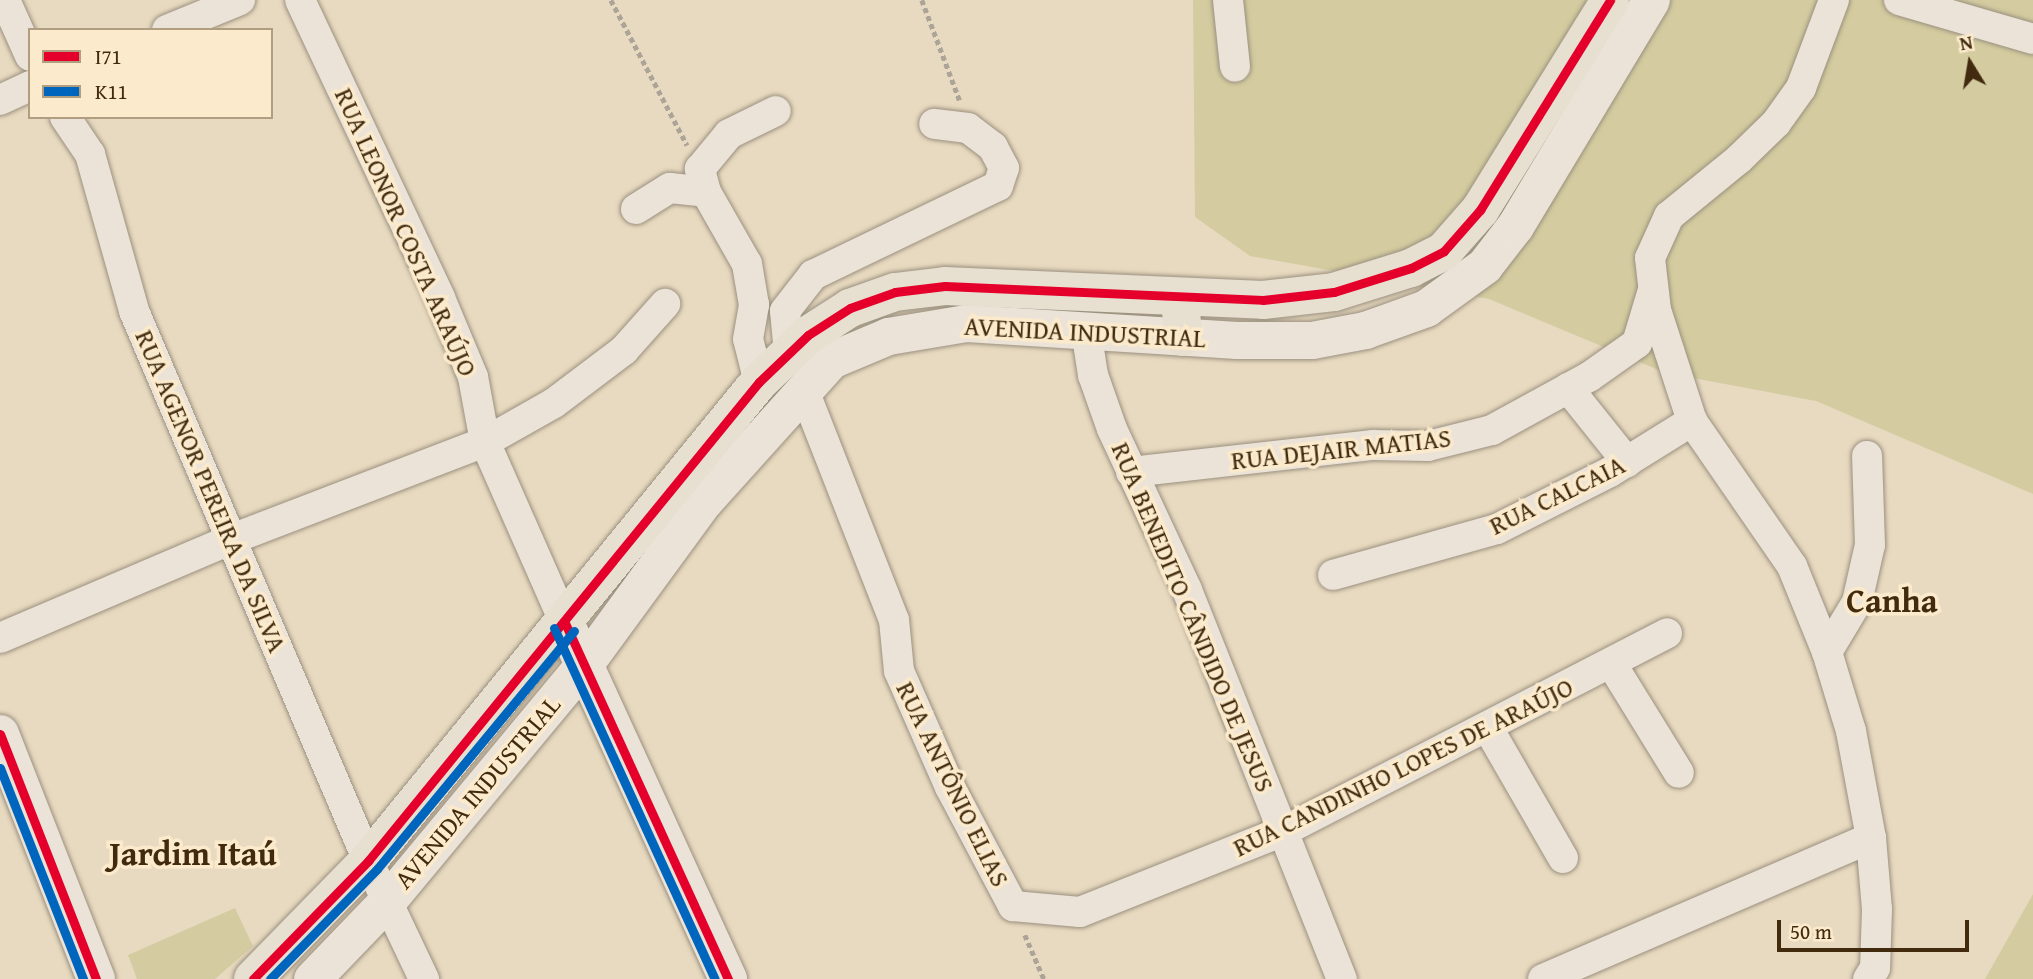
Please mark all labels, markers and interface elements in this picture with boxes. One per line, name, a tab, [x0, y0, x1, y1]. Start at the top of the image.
text: N	[1957, 27, 1975, 57]
legend	[28, 28, 273, 119]
north arrow	[1935, 28, 2005, 98]
text: I71	[95, 41, 122, 72]
text: K11	[95, 76, 128, 107]
street label: RUA LEONOR COSTA ARAÚJO	[328, 83, 484, 381]
street label: AVENIDA INDUSTRIAL	[963, 310, 1207, 354]
street label: RUA AGENOR PEREIRA DA SILVA	[129, 325, 293, 657]
street label: RUA DEJAIR MATIAS	[1230, 422, 1452, 476]
street label: RUA BENEDITO CÂNDIDO DE JESUS	[1105, 437, 1281, 797]
street label: RUA CALCAIA	[1484, 449, 1630, 541]
district label: Canha	[1846, 581, 1938, 621]
street label: RUA CANDINHO LOPES DE ARAÚJO	[1228, 671, 1578, 863]
street label: RUA ANTÔNIO ELIAS	[890, 676, 1016, 892]
street label: AVENIDA INDUSTRIAL	[387, 689, 567, 895]
district label: Jardim Itaú	[109, 834, 277, 874]
scale bar	[1781, 906, 1974, 950]
text: 50 m	[1790, 916, 1832, 947]

